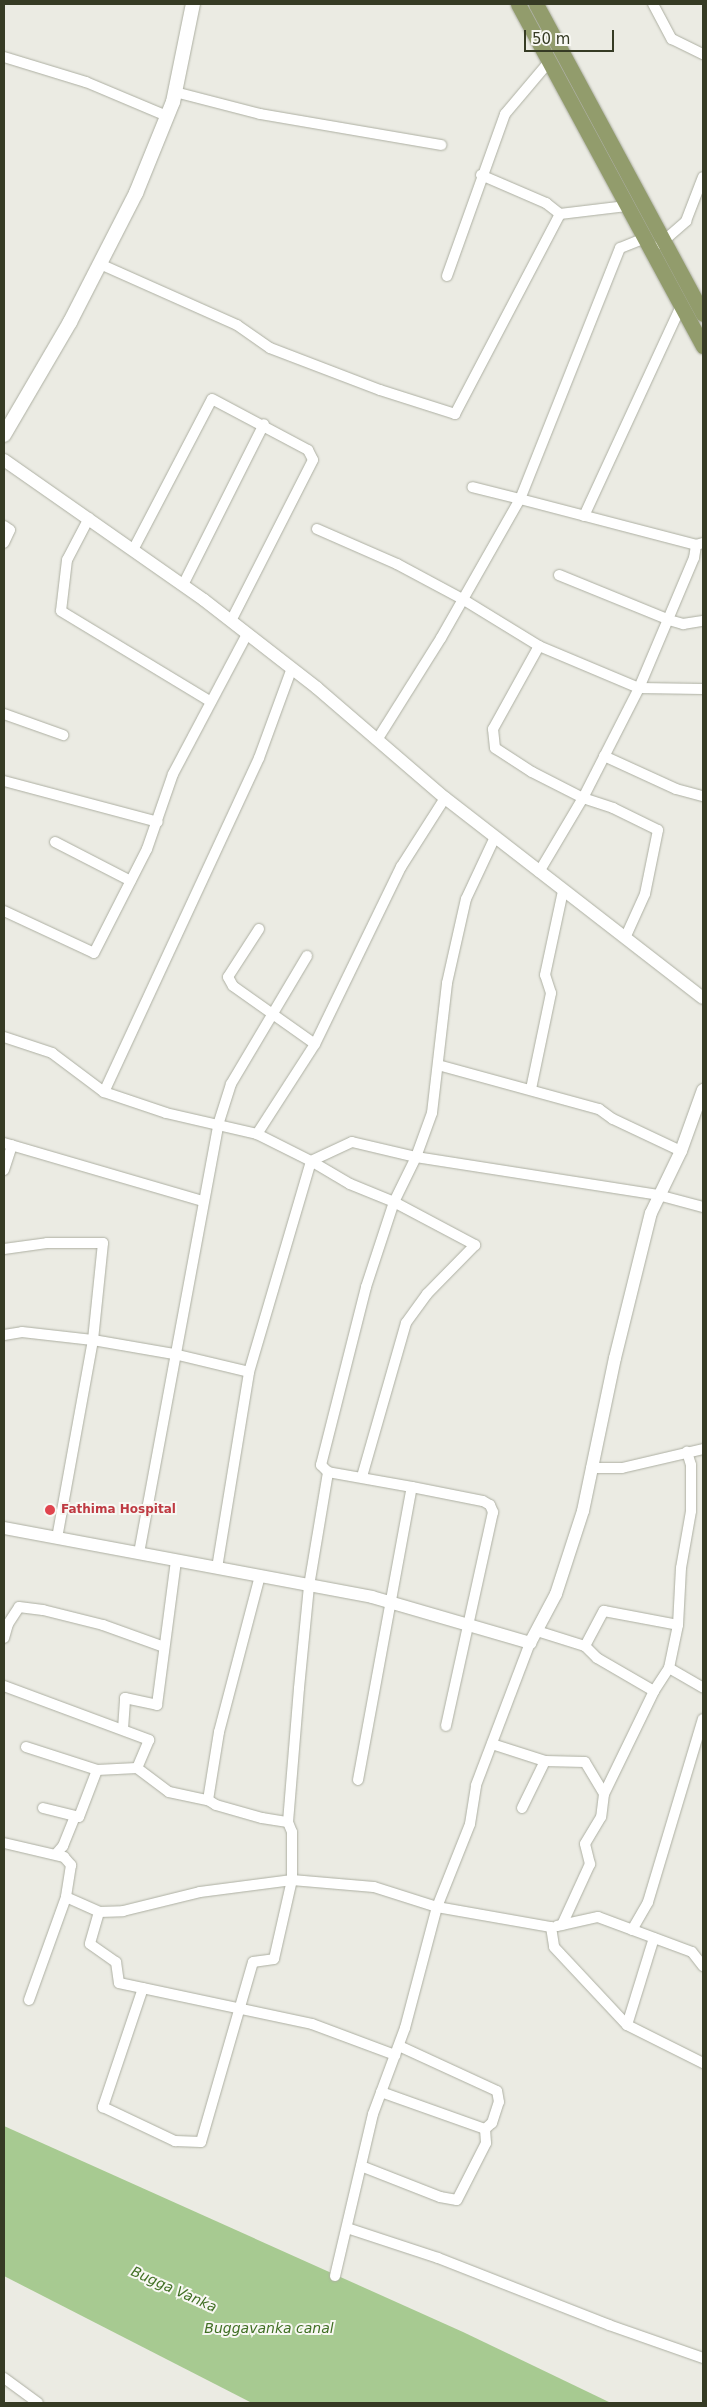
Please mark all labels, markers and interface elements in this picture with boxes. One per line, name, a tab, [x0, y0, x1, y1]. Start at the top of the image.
scale bar	[527, 20, 617, 52]
text: 50 m	[532, 30, 570, 48]
marker: Fathima Hospital	[43, 1503, 57, 1517]
place label: Fathima Hospital	[61, 1503, 176, 1517]
water label: Bugga Vanka	[129, 2263, 219, 2315]
water label: Buggavanka canal	[204, 2320, 334, 2336]

